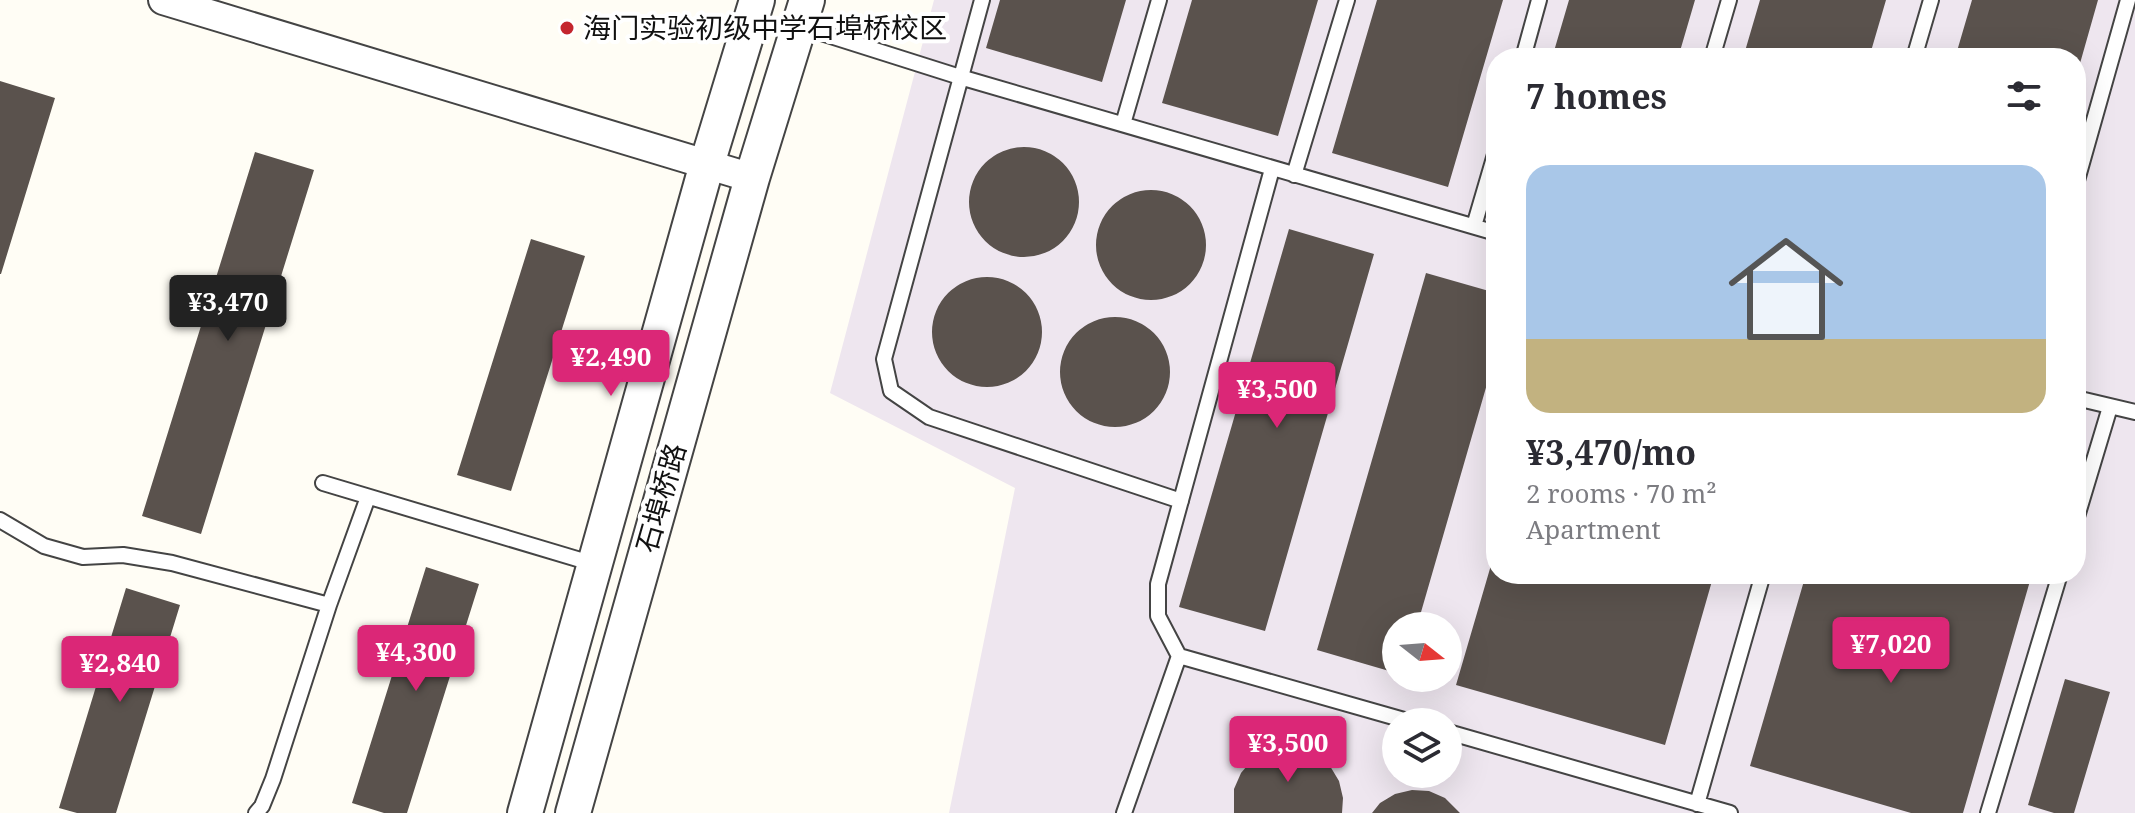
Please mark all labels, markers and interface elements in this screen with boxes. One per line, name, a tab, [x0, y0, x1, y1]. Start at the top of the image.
place label: 海门实验初级中学石埠桥校区	[583, 8, 947, 46]
marker: 海门实验初级中学石埠桥校区	[558, 19, 576, 37]
text: 7 homes	[1526, 73, 1667, 119]
icon: filters	[2002, 74, 2046, 118]
icon: home	[1714, 217, 1858, 361]
pin: ¥3,470	[163, 275, 293, 343]
text: ¥3,470	[187, 283, 269, 319]
pin: ¥2,490	[546, 330, 676, 398]
text: ¥2,490	[570, 338, 652, 374]
pin: ¥3,500	[1212, 362, 1342, 430]
text: ¥3,500	[1236, 370, 1318, 406]
text: ¥3,470/mo	[1526, 429, 1696, 475]
street label: 石埠桥路	[626, 439, 694, 557]
text: 2 rooms · 70 m²	[1526, 475, 1717, 511]
text: Apartment	[1526, 511, 1661, 547]
north arrow	[1382, 612, 1462, 692]
map controls	[1382, 612, 1462, 788]
pin: ¥7,020	[1826, 617, 1956, 685]
pin: ¥4,300	[351, 625, 481, 693]
text: ¥7,020	[1850, 625, 1932, 661]
text: ¥4,300	[375, 633, 457, 669]
pin: ¥2,840	[55, 636, 185, 704]
text: ¥2,840	[79, 644, 161, 680]
button: layers	[1382, 708, 1462, 788]
pin: ¥3,500	[1223, 716, 1353, 784]
text: ¥3,500	[1247, 724, 1329, 760]

